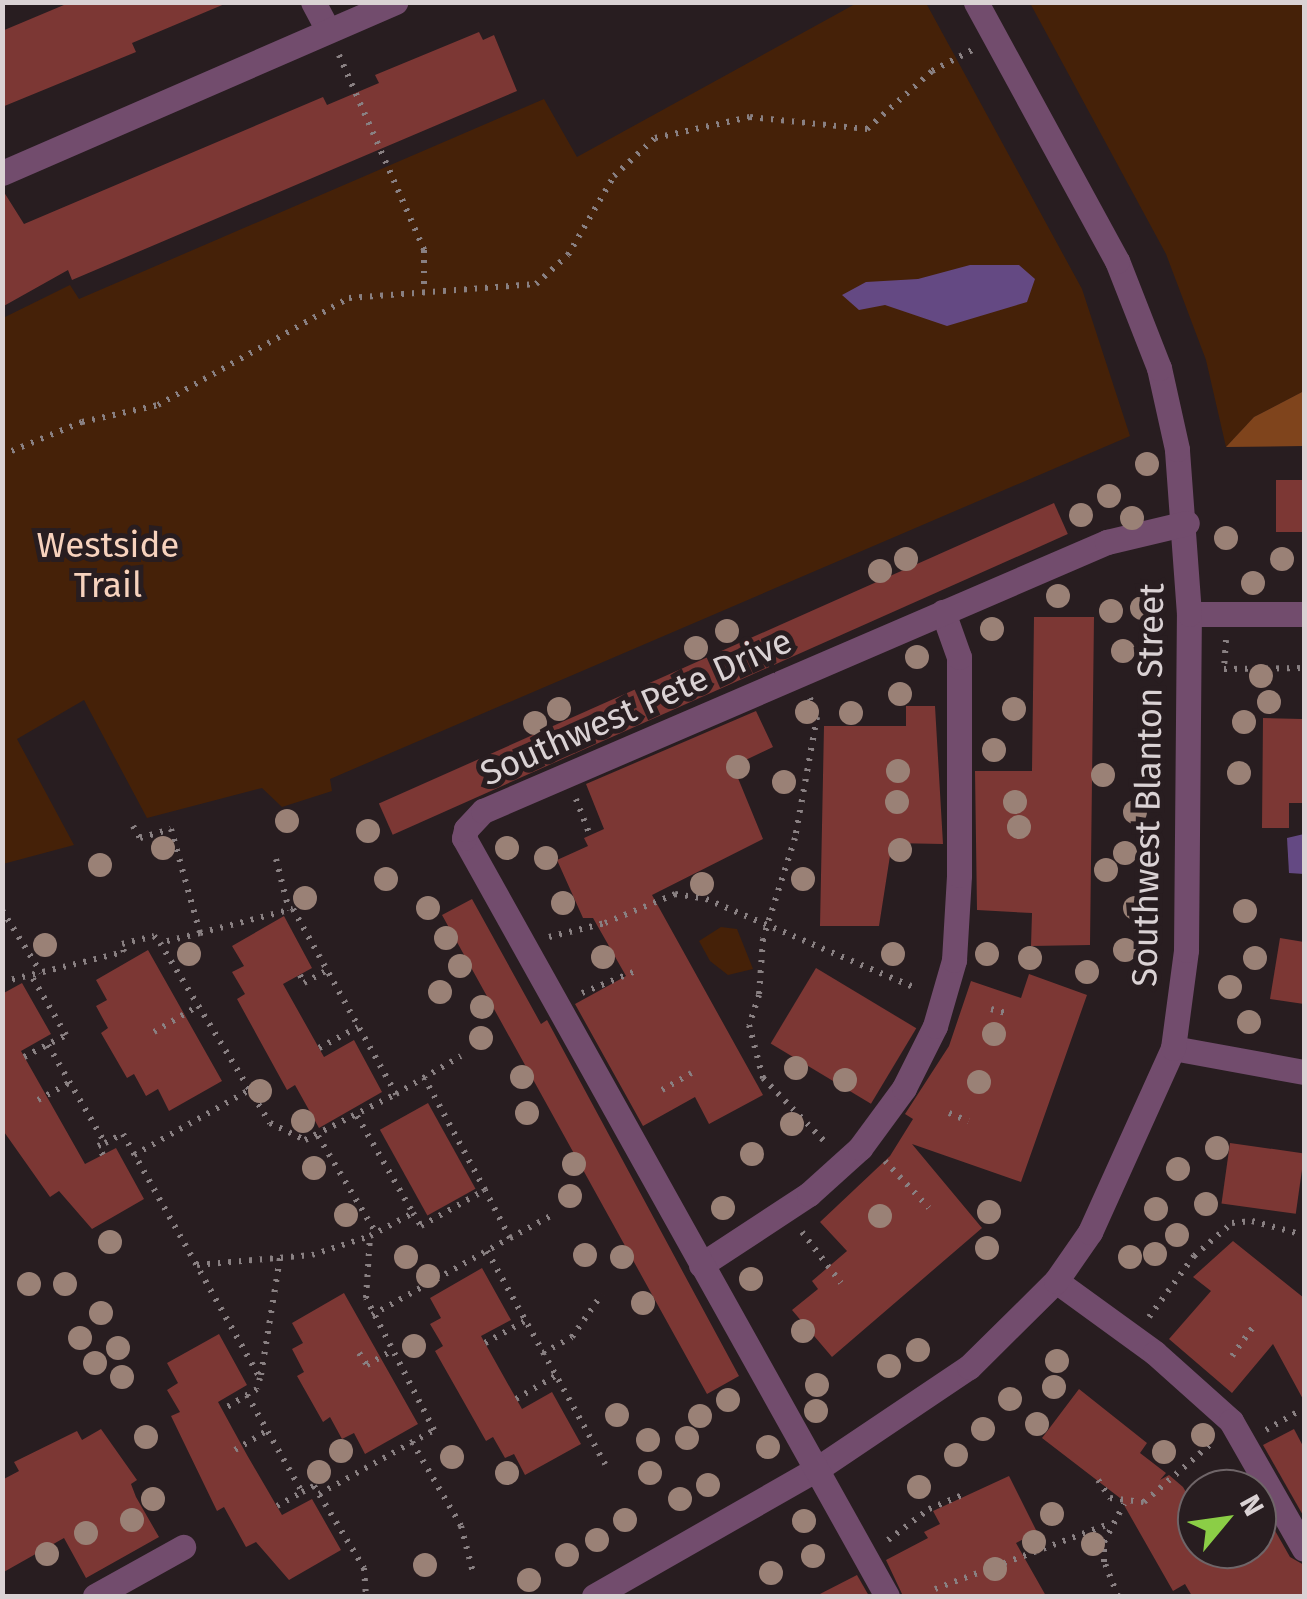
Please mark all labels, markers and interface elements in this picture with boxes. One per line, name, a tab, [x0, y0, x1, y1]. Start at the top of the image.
park label: Westside Trail	[37, 524, 179, 606]
street label: Southwest Blanton Street	[1123, 583, 1173, 987]
street label: Southwest Pete Drive	[474, 619, 798, 795]
north arrow	[1177, 1469, 1277, 1569]
text: N	[1233, 1489, 1271, 1521]

